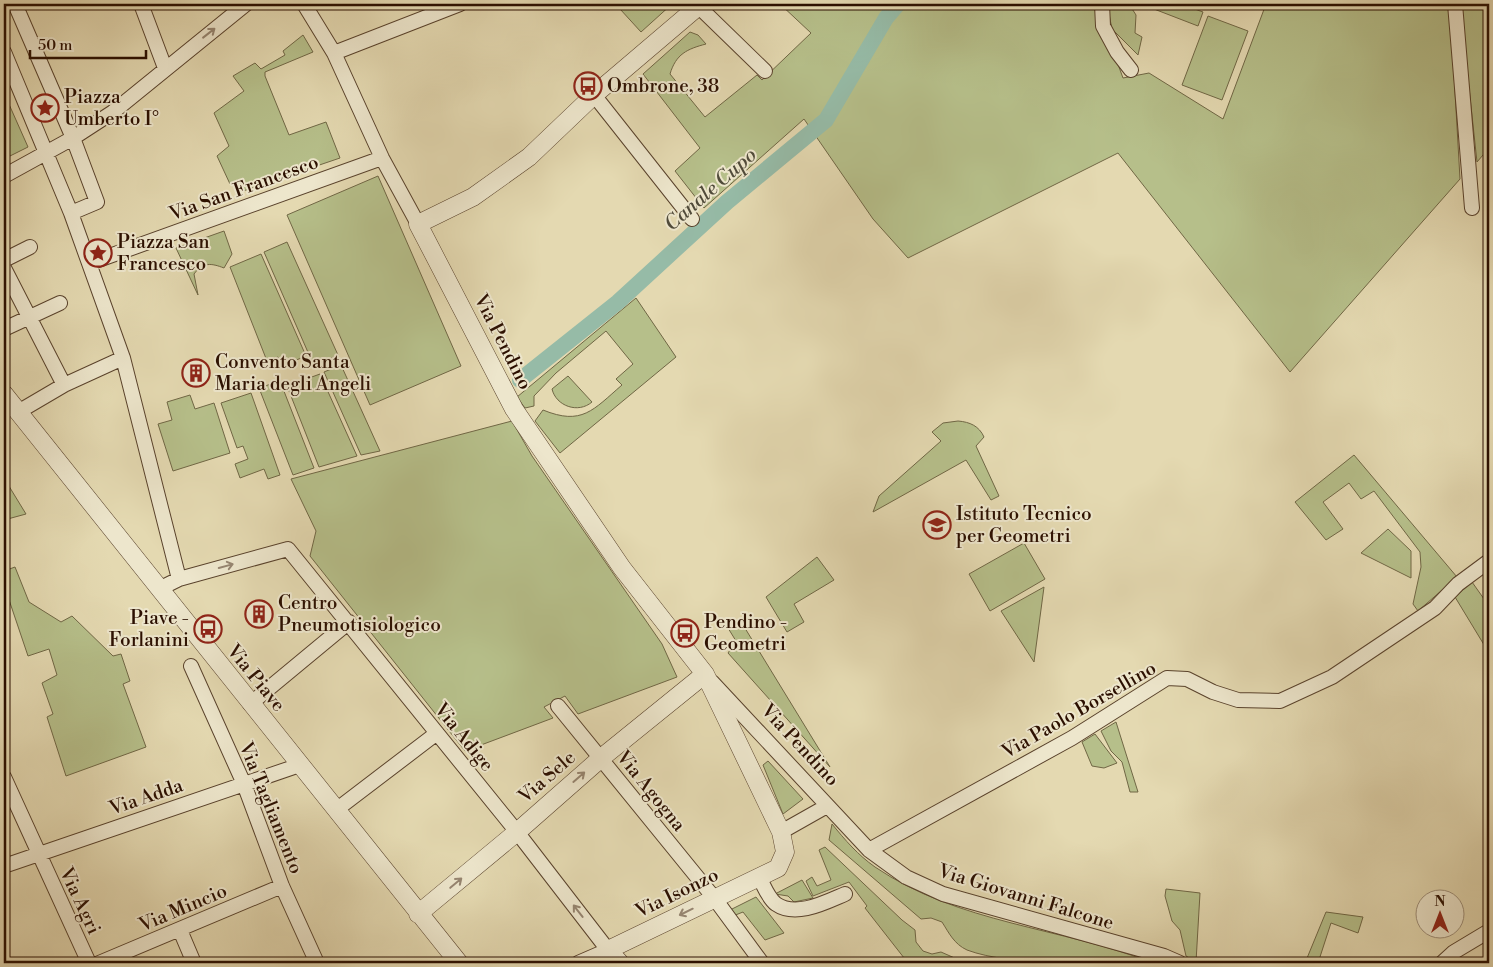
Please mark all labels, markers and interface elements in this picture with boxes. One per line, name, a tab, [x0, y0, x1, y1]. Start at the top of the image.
scale bar	[30, 28, 146, 60]
one-way arrow	[202, 28, 215, 39]
text: 50 m	[38, 36, 72, 55]
bus stop icon: Ombrone, 38	[573, 71, 603, 101]
place label: Ombrone, 38	[607, 74, 719, 98]
place label: Piazza Umberto I°	[64, 85, 159, 131]
place icon: Piazza Umberto I°	[30, 93, 60, 123]
water label: Canale Cupo	[660, 143, 762, 237]
street label: Via San Francesco	[165, 150, 322, 226]
place label: Piazza San Francesco	[117, 230, 210, 276]
place icon: Piazza San Francesco	[83, 238, 113, 268]
street label: Via Pendino	[468, 289, 537, 394]
place label: Convento Santa Maria degli Angeli	[215, 350, 371, 396]
building icon: Convento Santa Maria degli Angeli	[181, 358, 211, 388]
place label: Istituto Tecnico per Geometri	[956, 502, 1092, 548]
school or university icon: Istituto Tecnico per Geometri	[922, 510, 952, 540]
one-way arrow	[218, 561, 234, 570]
place label: Centro Pneumotisiologico	[278, 591, 441, 637]
building icon: Centro Pneumotisiologico	[244, 599, 274, 629]
place label: Piave - Forlanini	[109, 606, 189, 652]
place label: Pendino - Geometri	[704, 610, 787, 656]
bus stop icon: Piave - Forlanini	[193, 614, 223, 644]
bus stop icon: Pendino - Geometri	[670, 618, 700, 648]
street label: Via Piave	[221, 639, 290, 717]
street label: Via Paolo Borsellino	[997, 656, 1161, 765]
street label: Via Adige	[428, 697, 499, 776]
street label: Via Pendino	[755, 698, 844, 791]
street label: Via Tagliamento	[233, 738, 308, 878]
street label: Via Agogna	[610, 745, 691, 837]
street label: Via Sele	[513, 746, 581, 809]
one-way arrow	[573, 772, 586, 783]
street label: Via Adda	[105, 773, 186, 821]
street label: Via Giovanni Falcone	[934, 859, 1117, 935]
street label: Via Agri	[54, 863, 106, 938]
street label: Via Isonzo	[631, 863, 723, 924]
one-way arrow	[449, 878, 462, 889]
street label: Via Mincio	[134, 879, 231, 938]
north arrow	[1416, 890, 1466, 940]
text: N	[1434, 893, 1446, 911]
one-way arrow	[573, 904, 583, 918]
one-way arrow	[679, 907, 694, 917]

